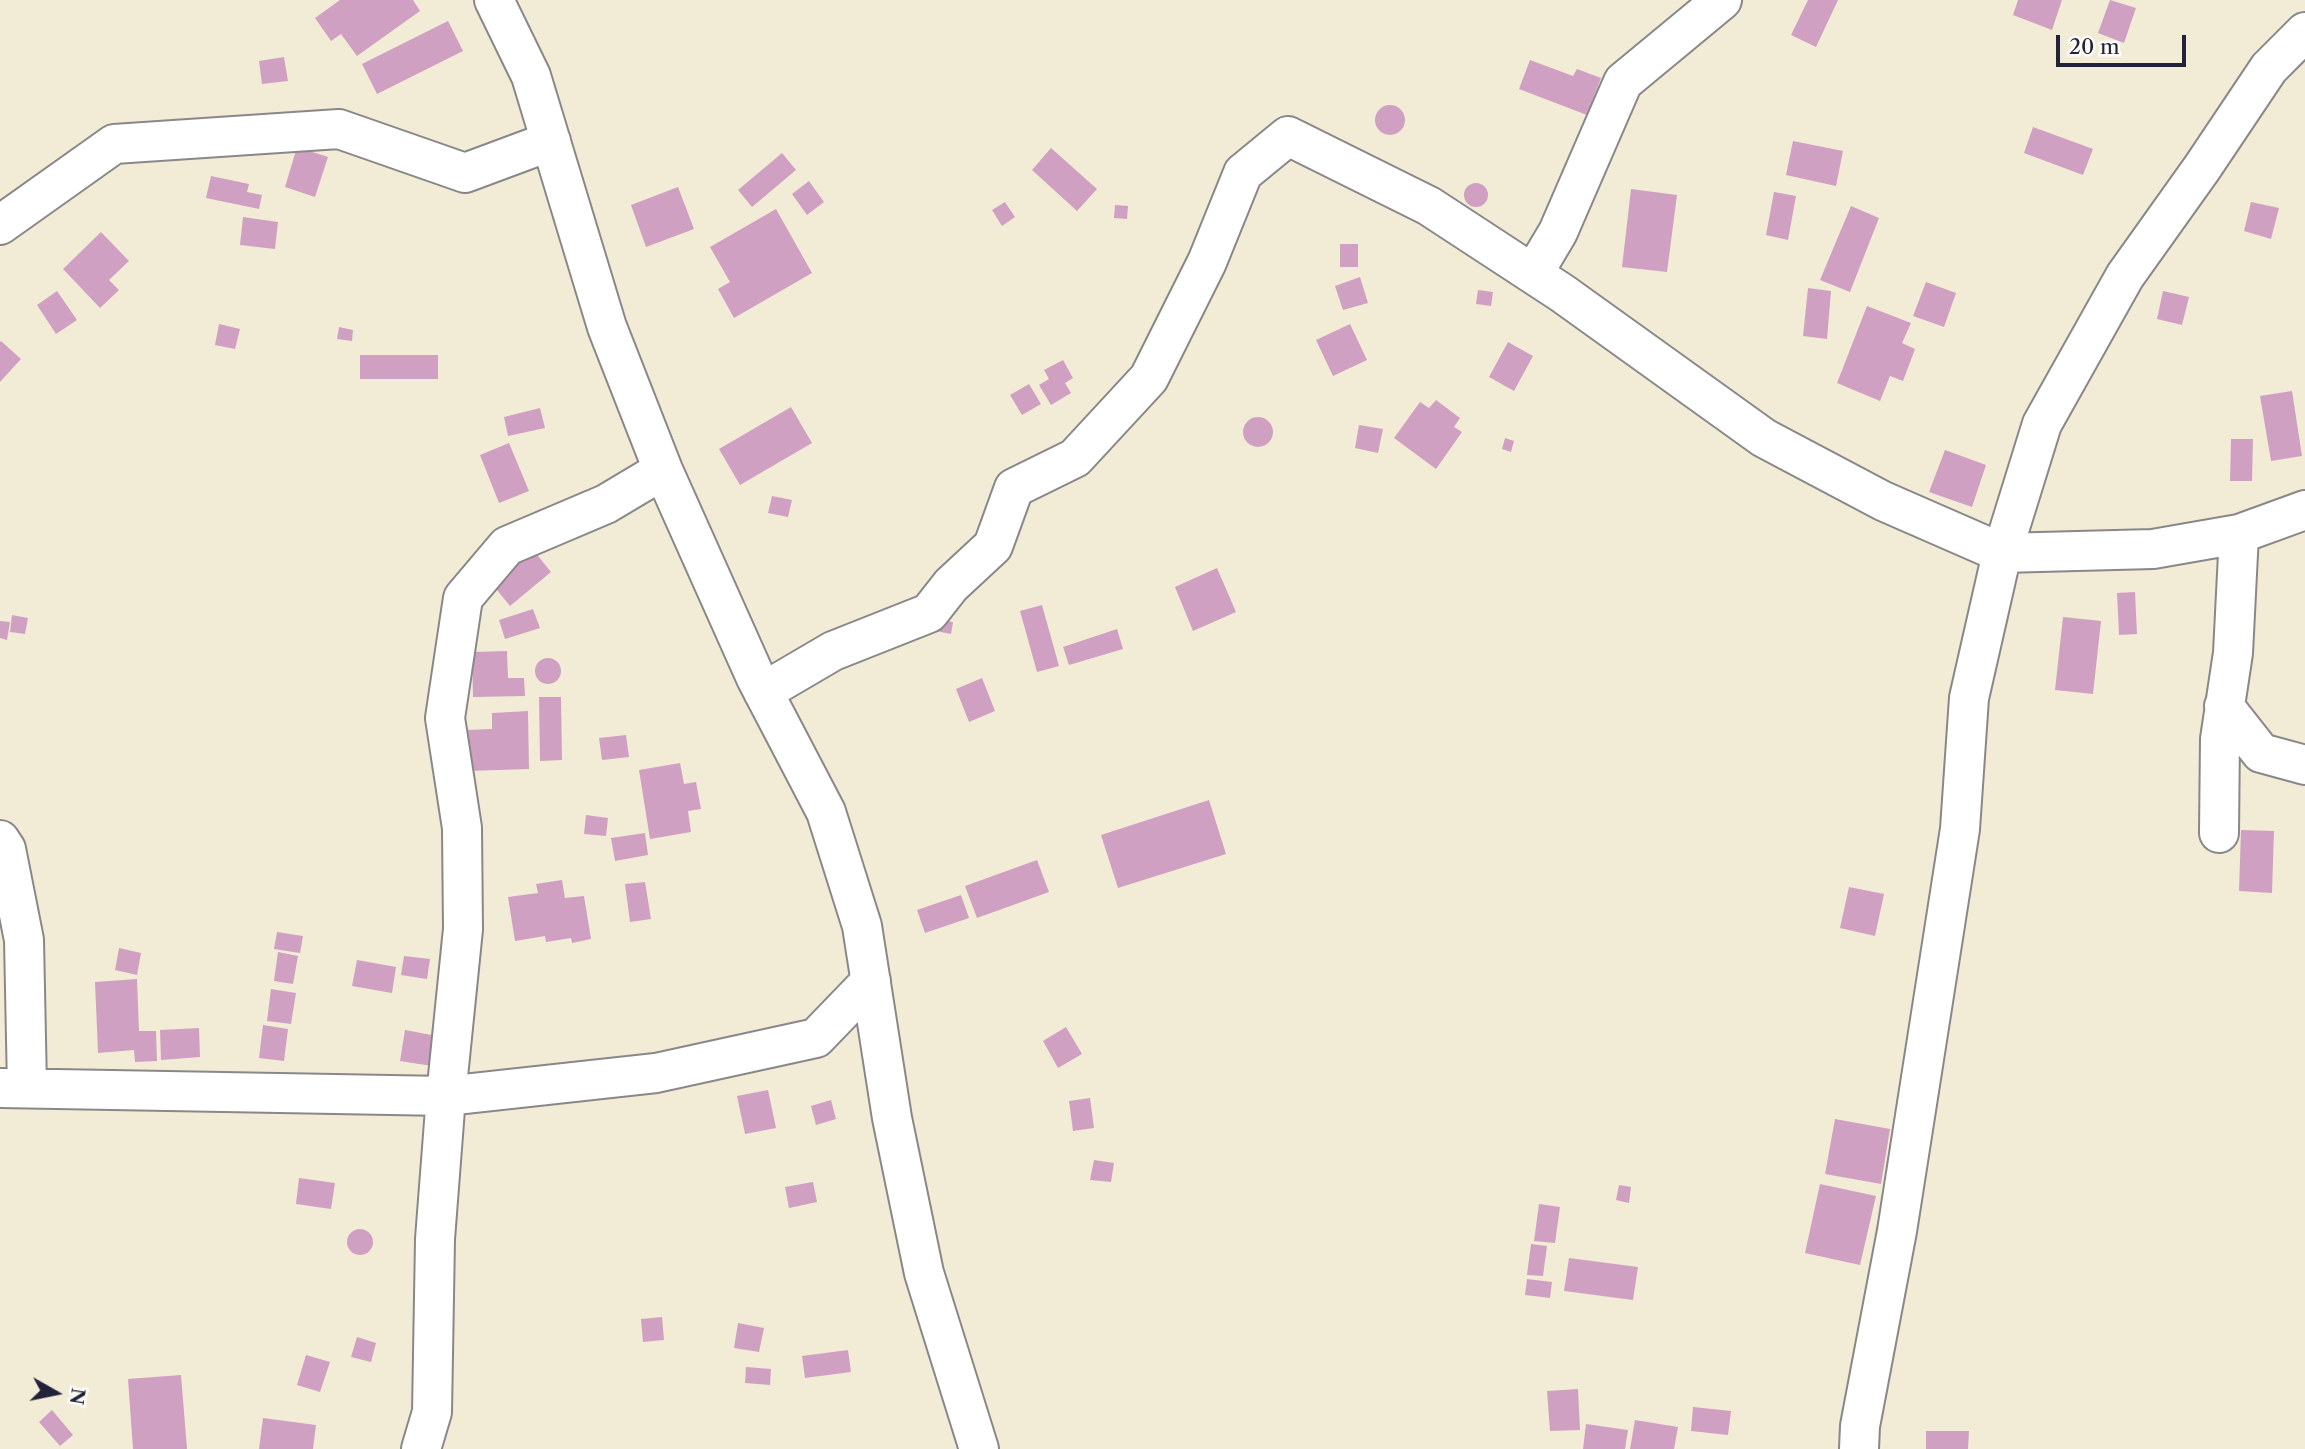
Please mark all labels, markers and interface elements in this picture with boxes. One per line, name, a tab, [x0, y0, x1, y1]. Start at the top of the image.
scale bar	[2060, 21, 2190, 65]
text: 20 m	[2069, 34, 2120, 59]
north arrow	[21, 1358, 91, 1428]
text: N	[65, 1386, 90, 1406]

